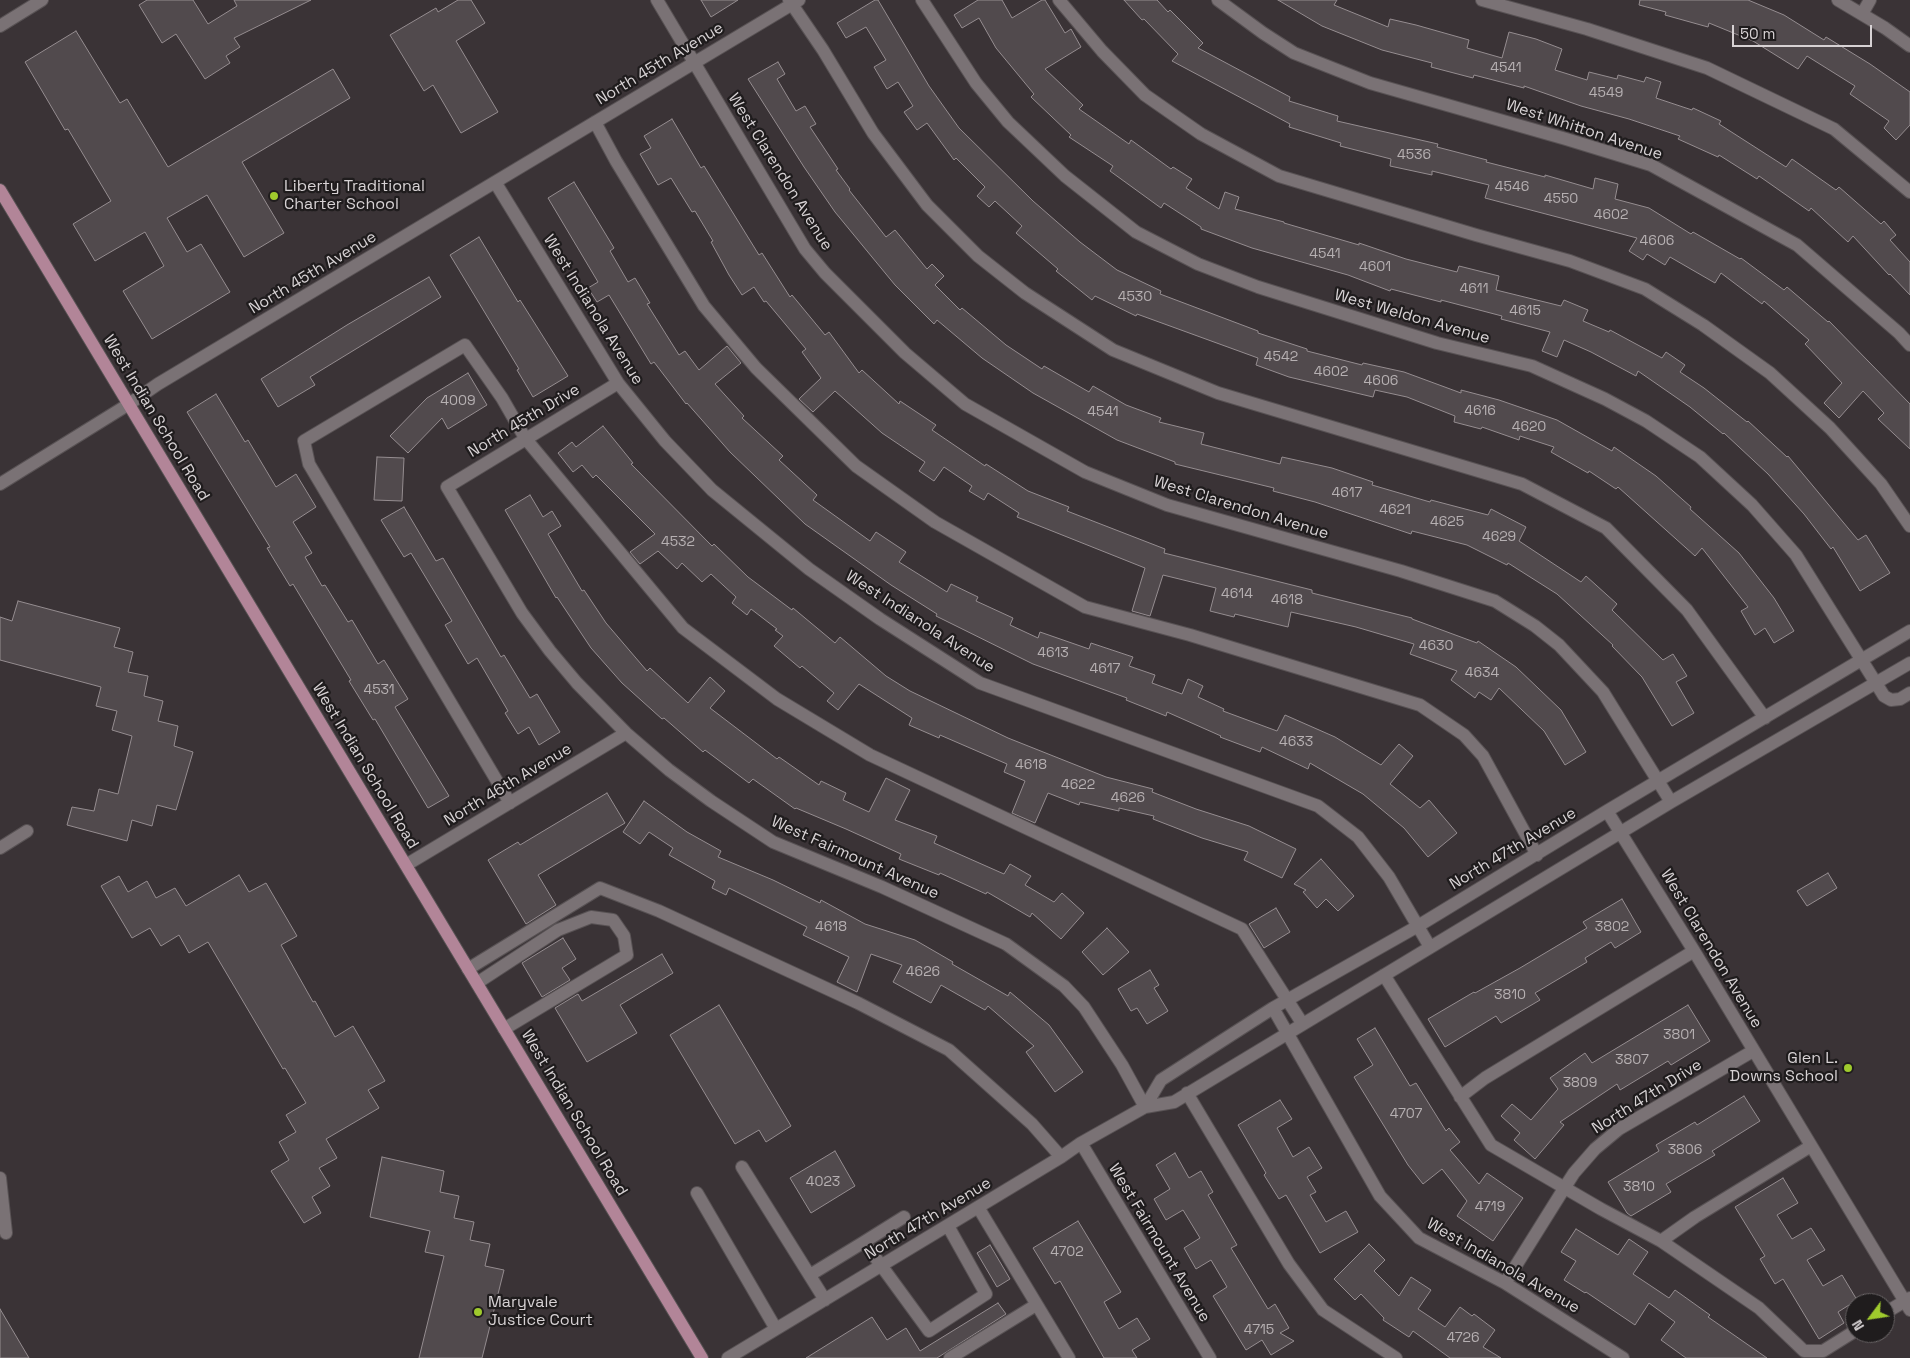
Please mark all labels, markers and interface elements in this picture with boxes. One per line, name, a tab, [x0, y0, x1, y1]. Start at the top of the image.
scale bar	[1735, 15, 1875, 47]
street label: North 45th Avenue	[593, 18, 727, 110]
text: 50 m	[1740, 24, 1775, 43]
house number: 4541	[1490, 60, 1522, 76]
house number: 4549	[1589, 85, 1623, 101]
street label: West Clarendon Avenue	[724, 90, 836, 254]
street label: West Whitton Avenue	[1503, 96, 1665, 164]
house number: 4536	[1397, 147, 1431, 163]
place label: Liberty Traditional Charter School	[284, 177, 425, 215]
house number: 4546	[1495, 179, 1529, 195]
marker: Liberty Traditional Charter School	[268, 190, 280, 202]
house number: 4550	[1544, 191, 1578, 207]
house number: 4602	[1594, 207, 1628, 223]
street label: North 45th Avenue	[246, 227, 380, 319]
street label: West Indianola Avenue	[539, 231, 647, 389]
house number: 4606	[1640, 233, 1674, 249]
house number: 4541	[1309, 246, 1341, 262]
house number: 4601	[1359, 259, 1391, 275]
house number: 4611	[1460, 281, 1488, 297]
street label: West Weldon Avenue	[1332, 286, 1492, 348]
house number: 4530	[1118, 289, 1152, 305]
house number: 4615	[1509, 303, 1541, 319]
street label: West Indian School Road	[99, 331, 213, 505]
house number: 4542	[1264, 349, 1298, 365]
house number: 4602	[1314, 364, 1348, 380]
house number: 4606	[1364, 373, 1398, 389]
street label: North 45th Drive	[465, 380, 583, 462]
house number: 4009	[440, 393, 476, 409]
house number: 4616	[1464, 403, 1496, 419]
house number: 4541	[1087, 404, 1119, 420]
house number: 4620	[1512, 419, 1546, 435]
street label: West Clarendon Avenue	[1151, 472, 1331, 544]
house number: 4617	[1331, 485, 1363, 501]
house number: 4621	[1379, 502, 1411, 518]
house number: 4625	[1430, 514, 1464, 530]
house number: 4629	[1482, 529, 1516, 545]
house number: 4532	[661, 534, 695, 550]
street label: West Indianola Avenue	[842, 567, 998, 677]
house number: 4614	[1221, 586, 1253, 602]
house number: 4618	[1271, 592, 1303, 608]
house number: 4630	[1419, 638, 1453, 654]
house number: 4613	[1037, 645, 1069, 661]
house number: 4617	[1089, 661, 1121, 677]
house number: 4634	[1465, 665, 1499, 681]
street label: West Indian School Road	[308, 679, 422, 853]
house number: 4531	[363, 682, 395, 698]
house number: 4633	[1279, 734, 1313, 750]
street label: North 46th Avenue	[441, 739, 575, 831]
house number: 4618	[1015, 757, 1047, 773]
house number: 4622	[1061, 777, 1095, 793]
house number: 4626	[1111, 790, 1145, 806]
street label: North 47th Avenue	[1446, 804, 1580, 894]
street label: West Fairmount Avenue	[768, 812, 942, 904]
street label: West Clarendon Avenue	[1656, 866, 1766, 1032]
house number: 4618	[815, 919, 847, 935]
house number: 3802	[1595, 919, 1629, 935]
house number: 4626	[906, 964, 940, 980]
house number: 3810	[1494, 987, 1526, 1003]
street label: West Indian School Road	[517, 1026, 631, 1200]
house number: 3801	[1663, 1027, 1695, 1043]
place label: Glen L. Downs School	[1730, 1049, 1838, 1087]
house number: 3807	[1615, 1052, 1649, 1068]
street label: North 47th Drive	[1589, 1055, 1705, 1139]
marker: Glen L. Downs School	[1842, 1062, 1854, 1074]
house number: 3809	[1563, 1075, 1597, 1091]
house number: 4707	[1390, 1106, 1422, 1122]
house number: 3806	[1668, 1142, 1702, 1158]
street label: West Fairmount Avenue	[1104, 1160, 1214, 1326]
house number: 4023	[806, 1174, 840, 1190]
street label: North 47th Avenue	[861, 1174, 995, 1264]
house number: 3810	[1623, 1179, 1655, 1195]
house number: 4719	[1475, 1199, 1505, 1215]
street label: West Indianola Avenue	[1423, 1214, 1583, 1318]
house number: 4702	[1050, 1244, 1084, 1260]
place label: Maryvale Justice Court	[488, 1293, 593, 1331]
north arrow	[1845, 1293, 1895, 1343]
marker: Maryvale Justice Court	[472, 1306, 484, 1318]
text: N	[1848, 1317, 1868, 1334]
house number: 4715	[1244, 1322, 1274, 1338]
house number: 4726	[1446, 1330, 1480, 1346]

